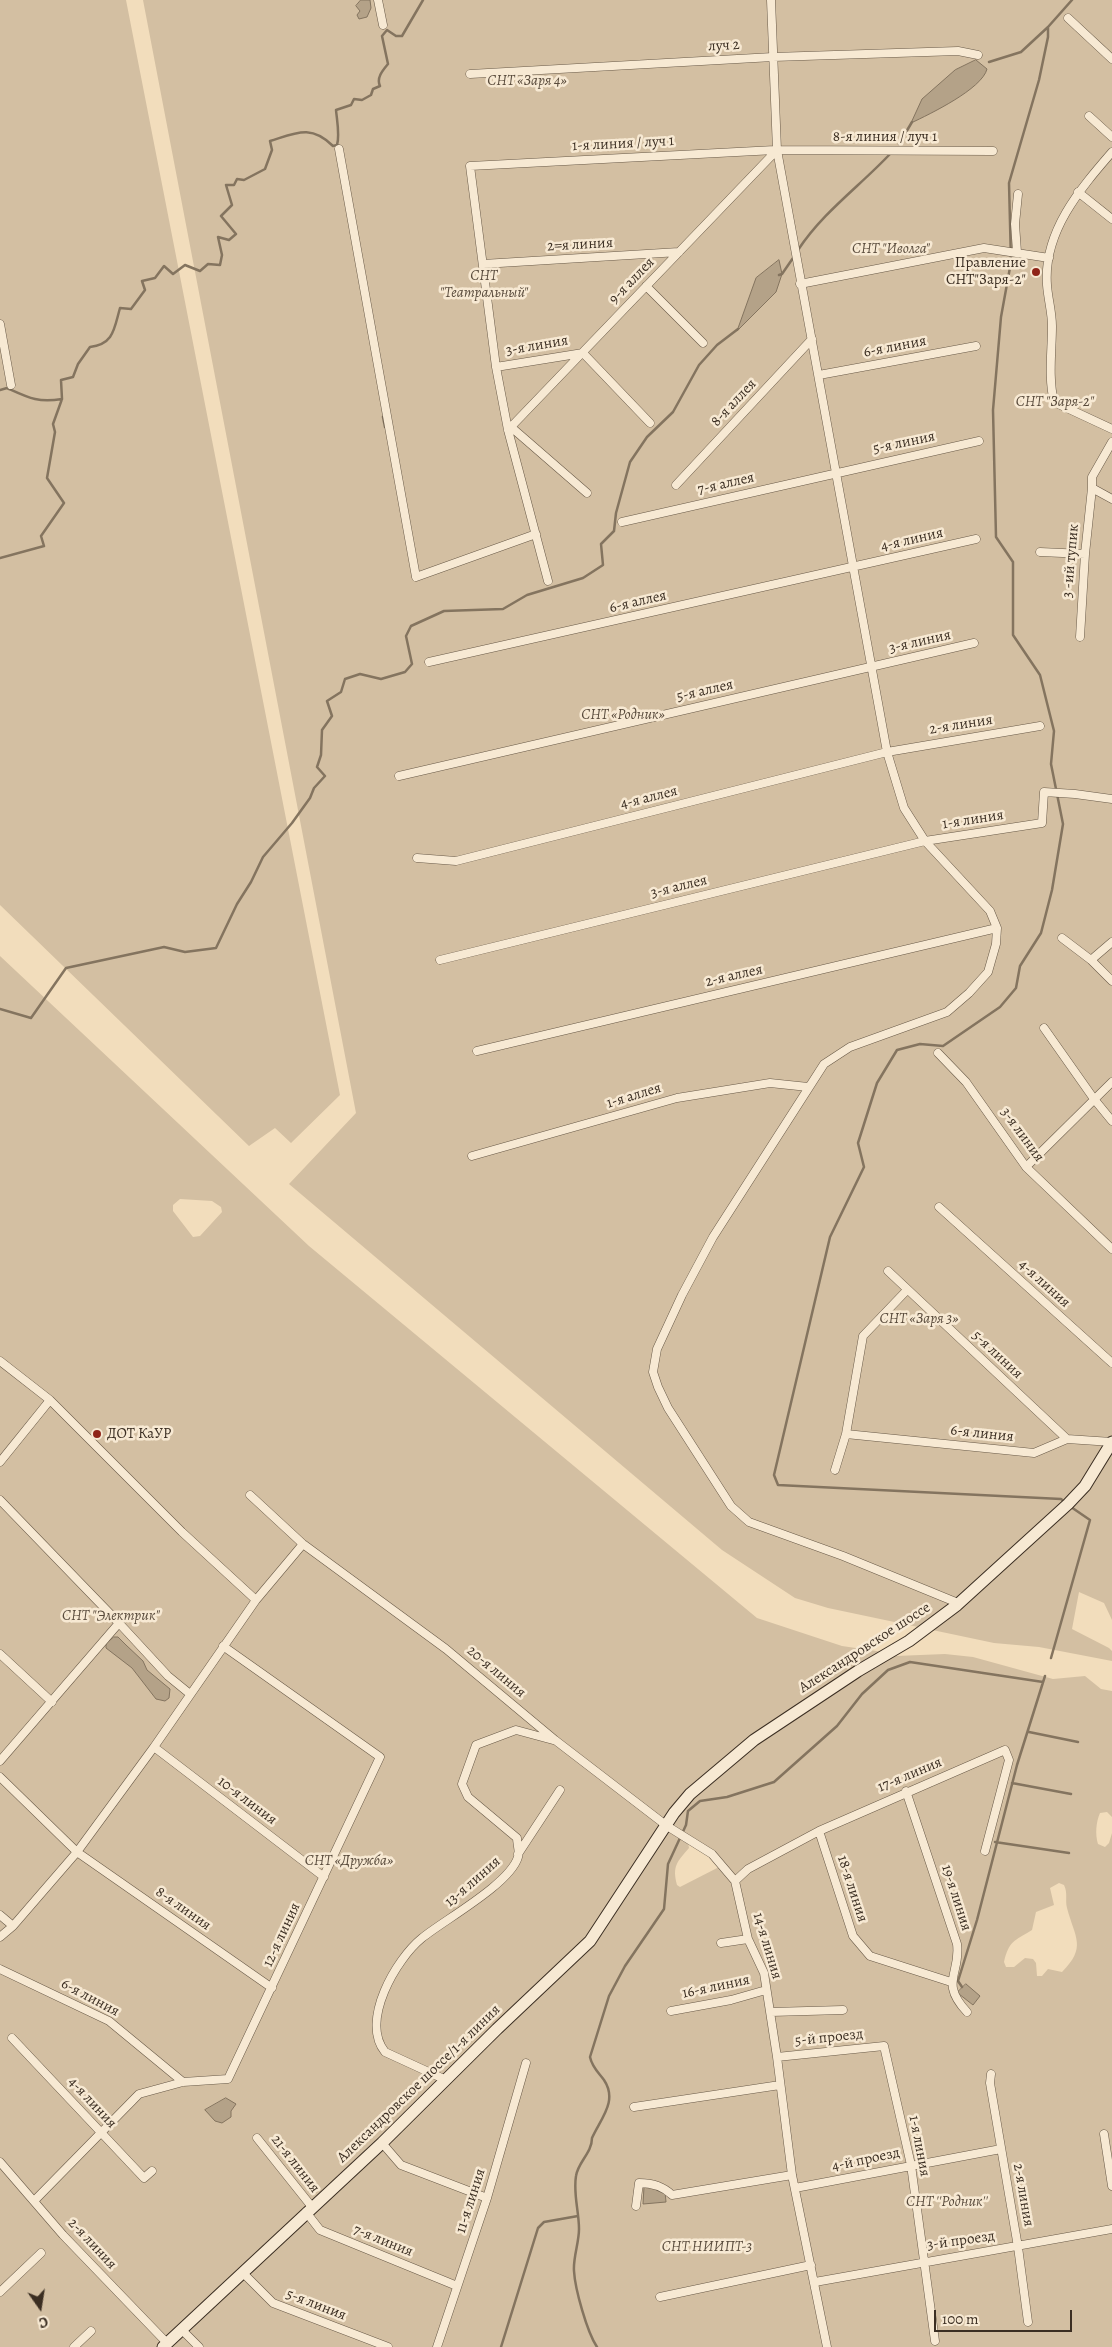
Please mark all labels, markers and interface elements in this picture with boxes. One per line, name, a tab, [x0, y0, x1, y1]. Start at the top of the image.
street label: луч 2	[708, 36, 740, 56]
park label: СНТ «Заря 4»	[487, 72, 567, 90]
street label: 8-я линия / луч 1	[833, 128, 937, 146]
street label: 1-я линия / луч 1	[572, 132, 674, 156]
street label: 2=я линия	[547, 234, 613, 256]
park label: СНТ "Иволга"	[852, 240, 930, 258]
street label: 9-я аллея	[605, 254, 659, 308]
place label: Правление СНТ"Заря-2"	[946, 254, 1026, 289]
marker: Правление СНТ"Заря-2"	[1030, 266, 1042, 278]
park label: СНТ "Театральный"	[440, 267, 528, 302]
street label: 3-я линия	[504, 332, 570, 360]
street label: 6-я линия	[862, 332, 928, 362]
street label: 8-я аллея	[707, 375, 761, 431]
park label: СНТ "Заря-2"	[1016, 393, 1094, 411]
street label: 5-я линия	[871, 428, 937, 458]
street label: 7-я аллея	[696, 469, 756, 499]
street label: 3 -ий тупик	[1059, 523, 1083, 599]
street label: 4-я линия	[879, 524, 945, 556]
street label: 6-я аллея	[608, 587, 668, 617]
street label: 3-я линия	[887, 626, 953, 658]
street label: 5-я аллея	[675, 676, 735, 706]
park label: СНТ «Родник»	[581, 706, 665, 724]
street label: 2-я линия	[928, 711, 994, 739]
street label: 4-я аллея	[619, 782, 679, 814]
street label: 1-я линия	[941, 806, 1005, 834]
street label: 3-я аллея	[649, 871, 709, 903]
street label: 2-я аллея	[704, 961, 764, 991]
street label: 1-я аллея	[604, 1079, 664, 1113]
street label: 3-я линия	[996, 1104, 1048, 1166]
street label: 4-я линия	[1014, 1256, 1074, 1312]
park label: СНТ «Заря 3»	[880, 1310, 958, 1328]
street label: 5-я линия	[968, 1327, 1026, 1383]
street label: 6-я линия	[949, 1422, 1015, 1446]
place label: ДОТ КаУР	[107, 1425, 171, 1443]
marker: ДОТ КаУР	[91, 1428, 103, 1440]
street label: Александровское шоссе	[796, 1599, 934, 1697]
park label: СНТ "Электрик"	[62, 1607, 160, 1625]
street label: 20-я линия	[463, 1642, 529, 1702]
street label: 17-я линия	[875, 1753, 945, 1797]
street label: 10-я линия	[214, 1773, 280, 1829]
park label: СНТ «Дружба»	[305, 1852, 393, 1870]
street label: 13-я линия	[441, 1853, 505, 1911]
street label: 18-я линия	[833, 1853, 871, 1925]
street label: 19-я линия	[937, 1863, 975, 1933]
street label: 8-я линия	[152, 1883, 214, 1935]
street label: 12-я линия	[259, 1900, 305, 1970]
street label: 14-я линия	[748, 1911, 786, 1981]
street label: 16-я линия	[681, 1971, 751, 2003]
street label: 6-я линия	[58, 1975, 122, 2021]
street label: Александровское шоссе/1-я линия	[334, 2001, 504, 2167]
street label: 5-й проезд	[794, 2025, 864, 2051]
street label: 4-я линия	[64, 2074, 120, 2132]
street label: 1-я линия	[904, 2114, 934, 2178]
street label: 21-я линия	[267, 2131, 323, 2197]
street label: 4-й проезд	[830, 2144, 902, 2176]
street label: 2-я линия	[1009, 2162, 1037, 2228]
street label: 11-я линия	[452, 2166, 490, 2236]
park label: СНТ ''Родник''	[906, 2193, 988, 2211]
street label: 2-я линия	[64, 2215, 120, 2273]
street label: 7-я линия	[350, 2221, 416, 2261]
street label: 3-й проезд	[926, 2227, 996, 2255]
park label: СНТ НИИПТ-3	[662, 2238, 752, 2256]
north arrow	[15, 2282, 65, 2332]
street label: 5-я линия	[283, 2285, 349, 2325]
scale bar	[937, 2300, 1074, 2332]
text: 100 m	[942, 2309, 979, 2329]
text: С	[37, 2312, 50, 2332]

